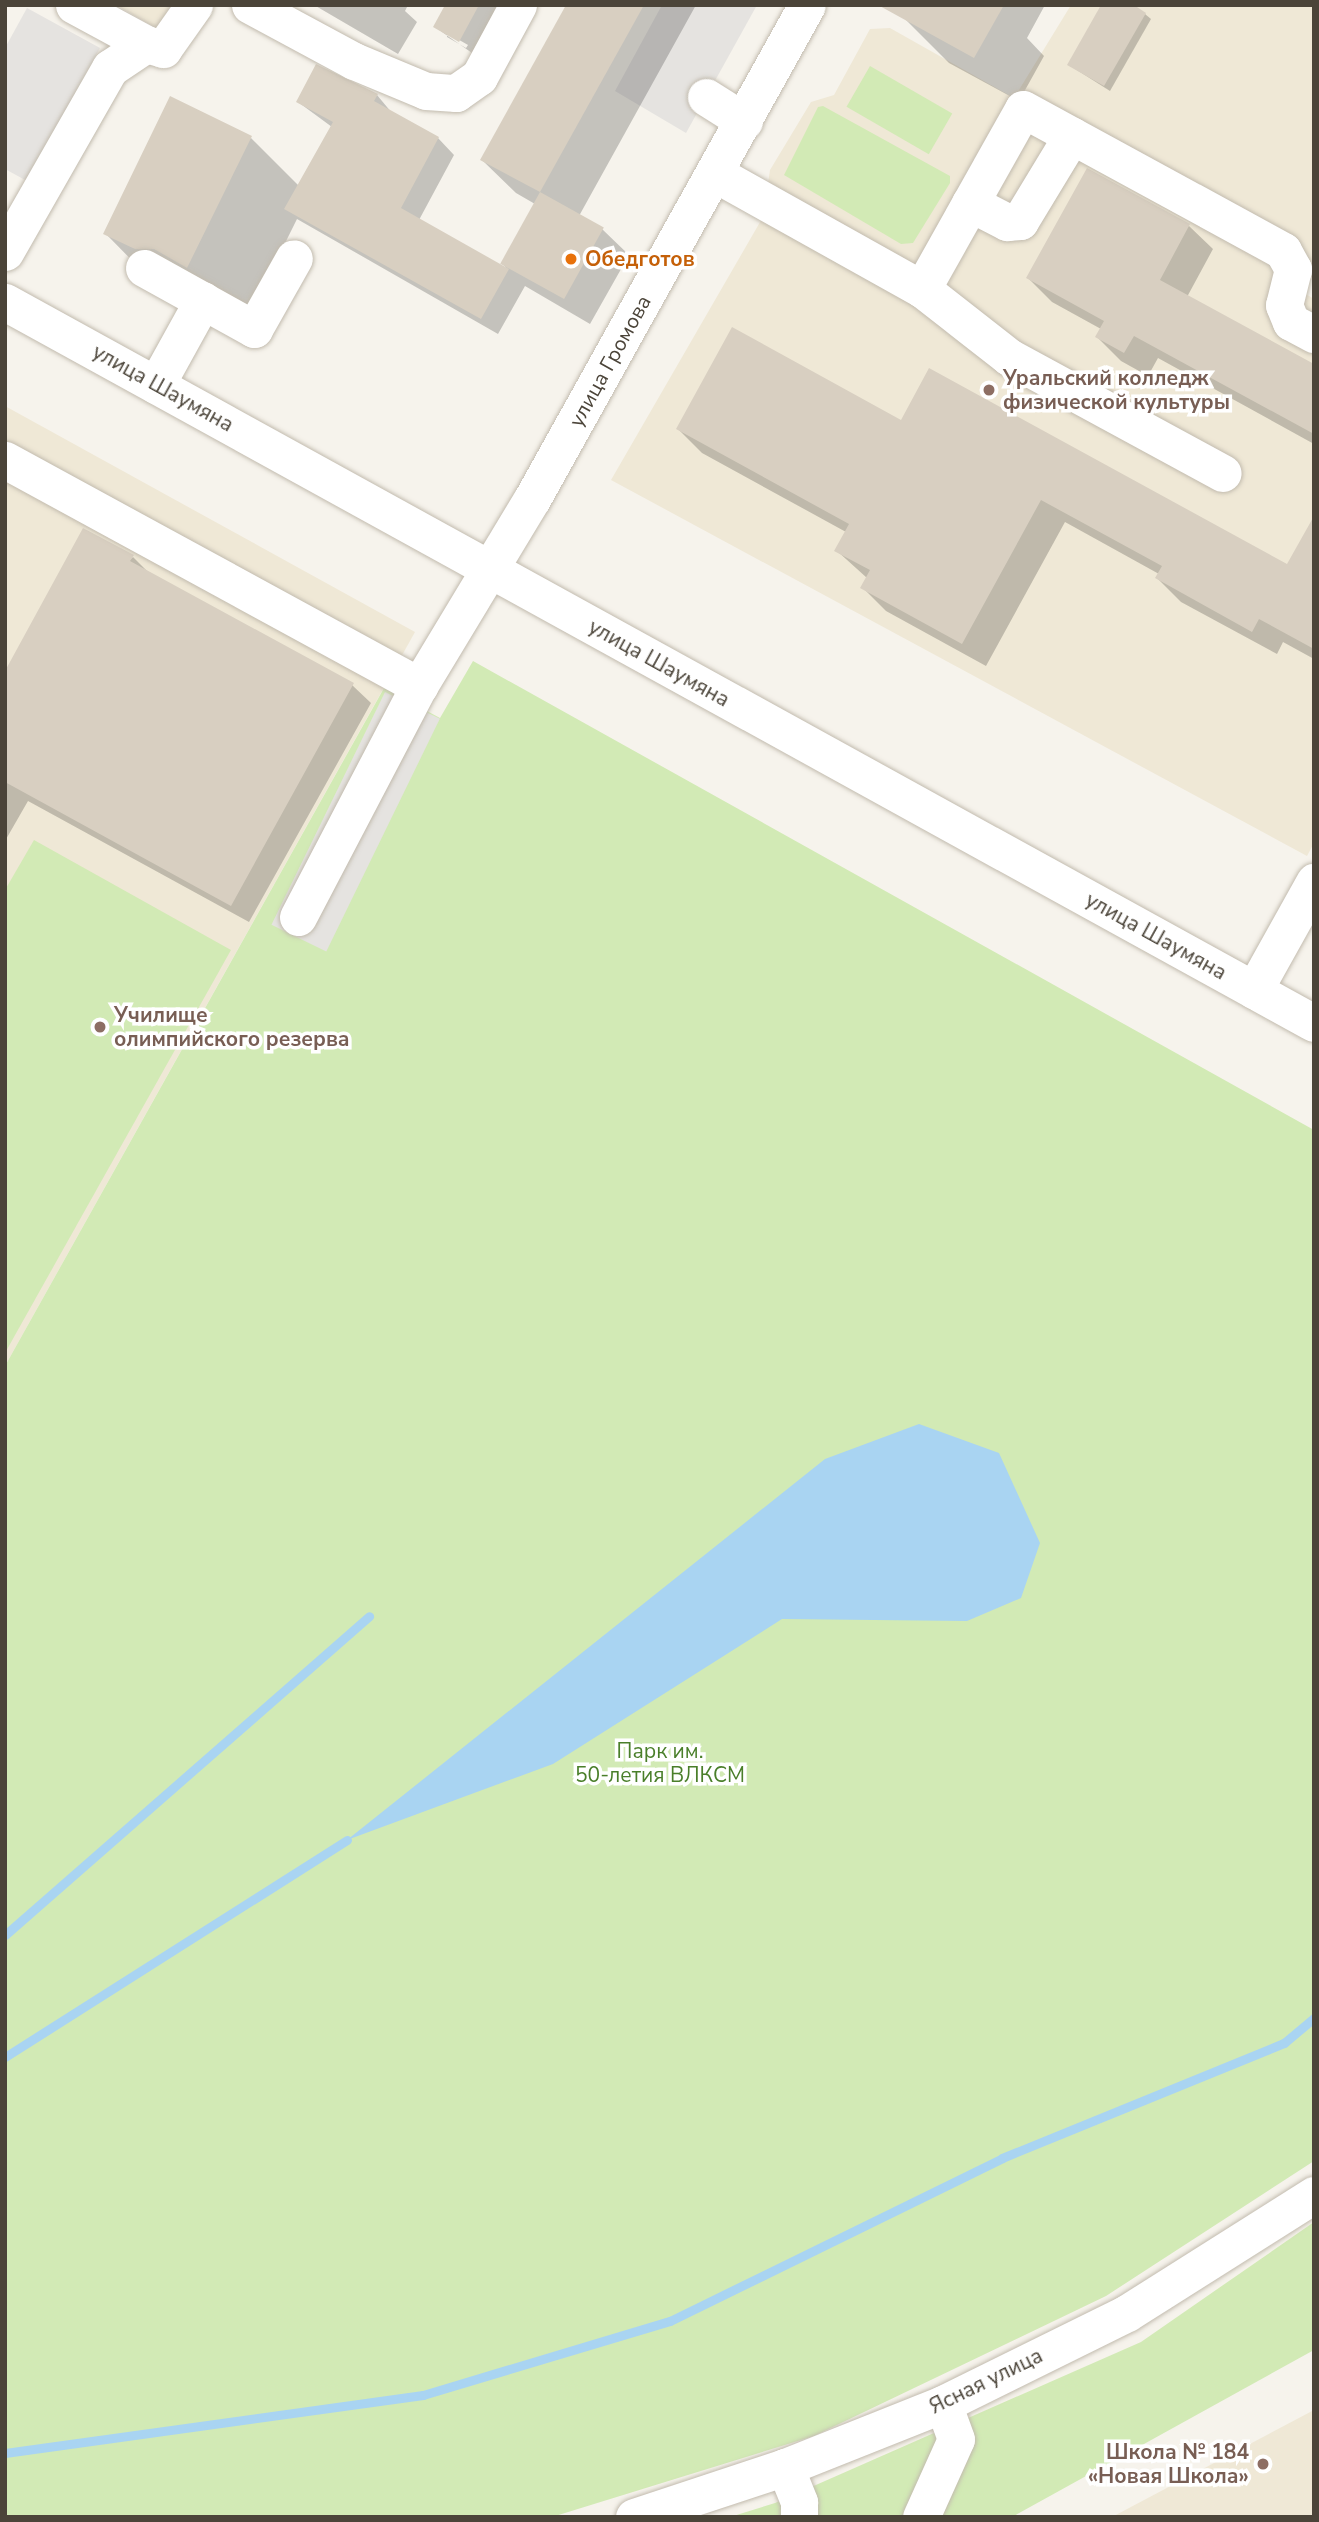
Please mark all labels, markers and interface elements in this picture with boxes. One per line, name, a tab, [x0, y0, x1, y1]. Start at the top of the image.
place label: Обедготов	[585, 246, 695, 272]
marker: Обедготов	[563, 251, 579, 267]
street label: улица Громова	[563, 291, 657, 431]
street label: улица Шаумяна	[88, 339, 238, 437]
place label: Уральский колледж физической культуры	[1003, 365, 1230, 415]
marker: Уральский колледж физической культуры	[981, 382, 997, 398]
street label: улица Шаумяна	[584, 614, 734, 712]
street label: улица Шаумяна	[1081, 887, 1231, 985]
place label: Училище олимпийского резерва	[114, 1002, 350, 1052]
marker: Училище олимпийского резерва	[92, 1019, 108, 1035]
park label: Парк им. 50-летия ВЛКСМ	[575, 1738, 745, 1788]
street label: Ясная улица	[925, 2343, 1047, 2419]
place label: Школа № 184 «Новая Школа»	[1088, 2439, 1249, 2489]
marker: Школа № 184 «Новая Школа»	[1255, 2456, 1271, 2472]

